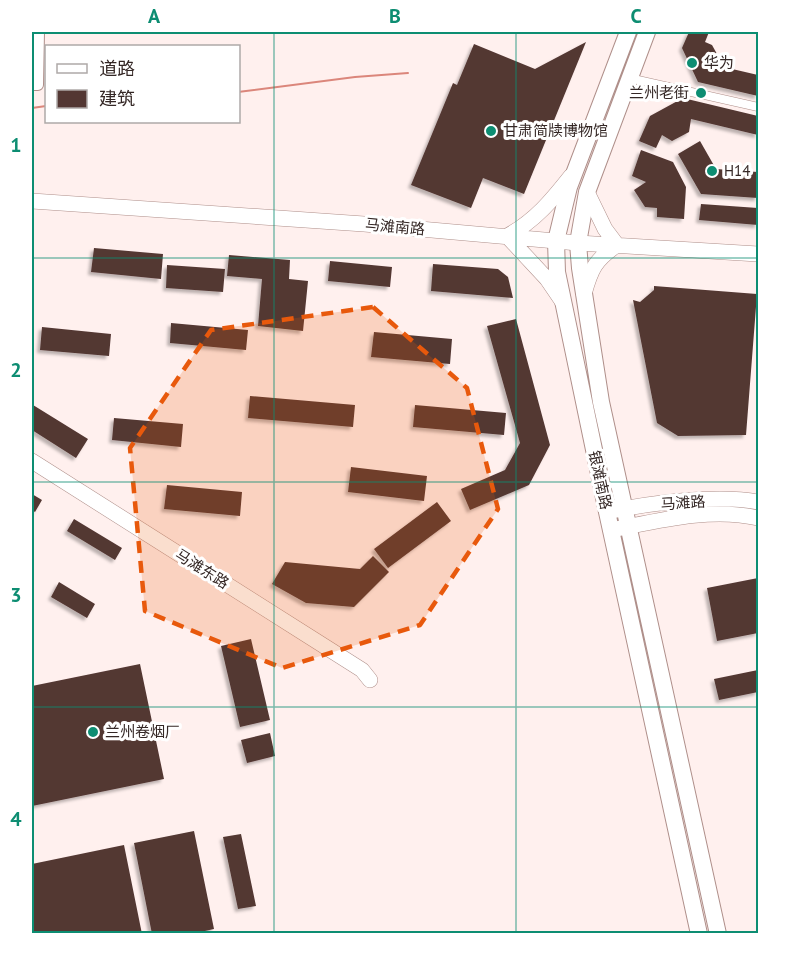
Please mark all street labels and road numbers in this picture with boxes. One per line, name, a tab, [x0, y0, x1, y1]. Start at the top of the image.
street label: 马滩南路	[364, 214, 426, 239]
street label: 银滩南路	[585, 449, 616, 511]
street label: 马滩路	[660, 491, 706, 514]
street label: 马滩东路	[172, 545, 233, 593]

